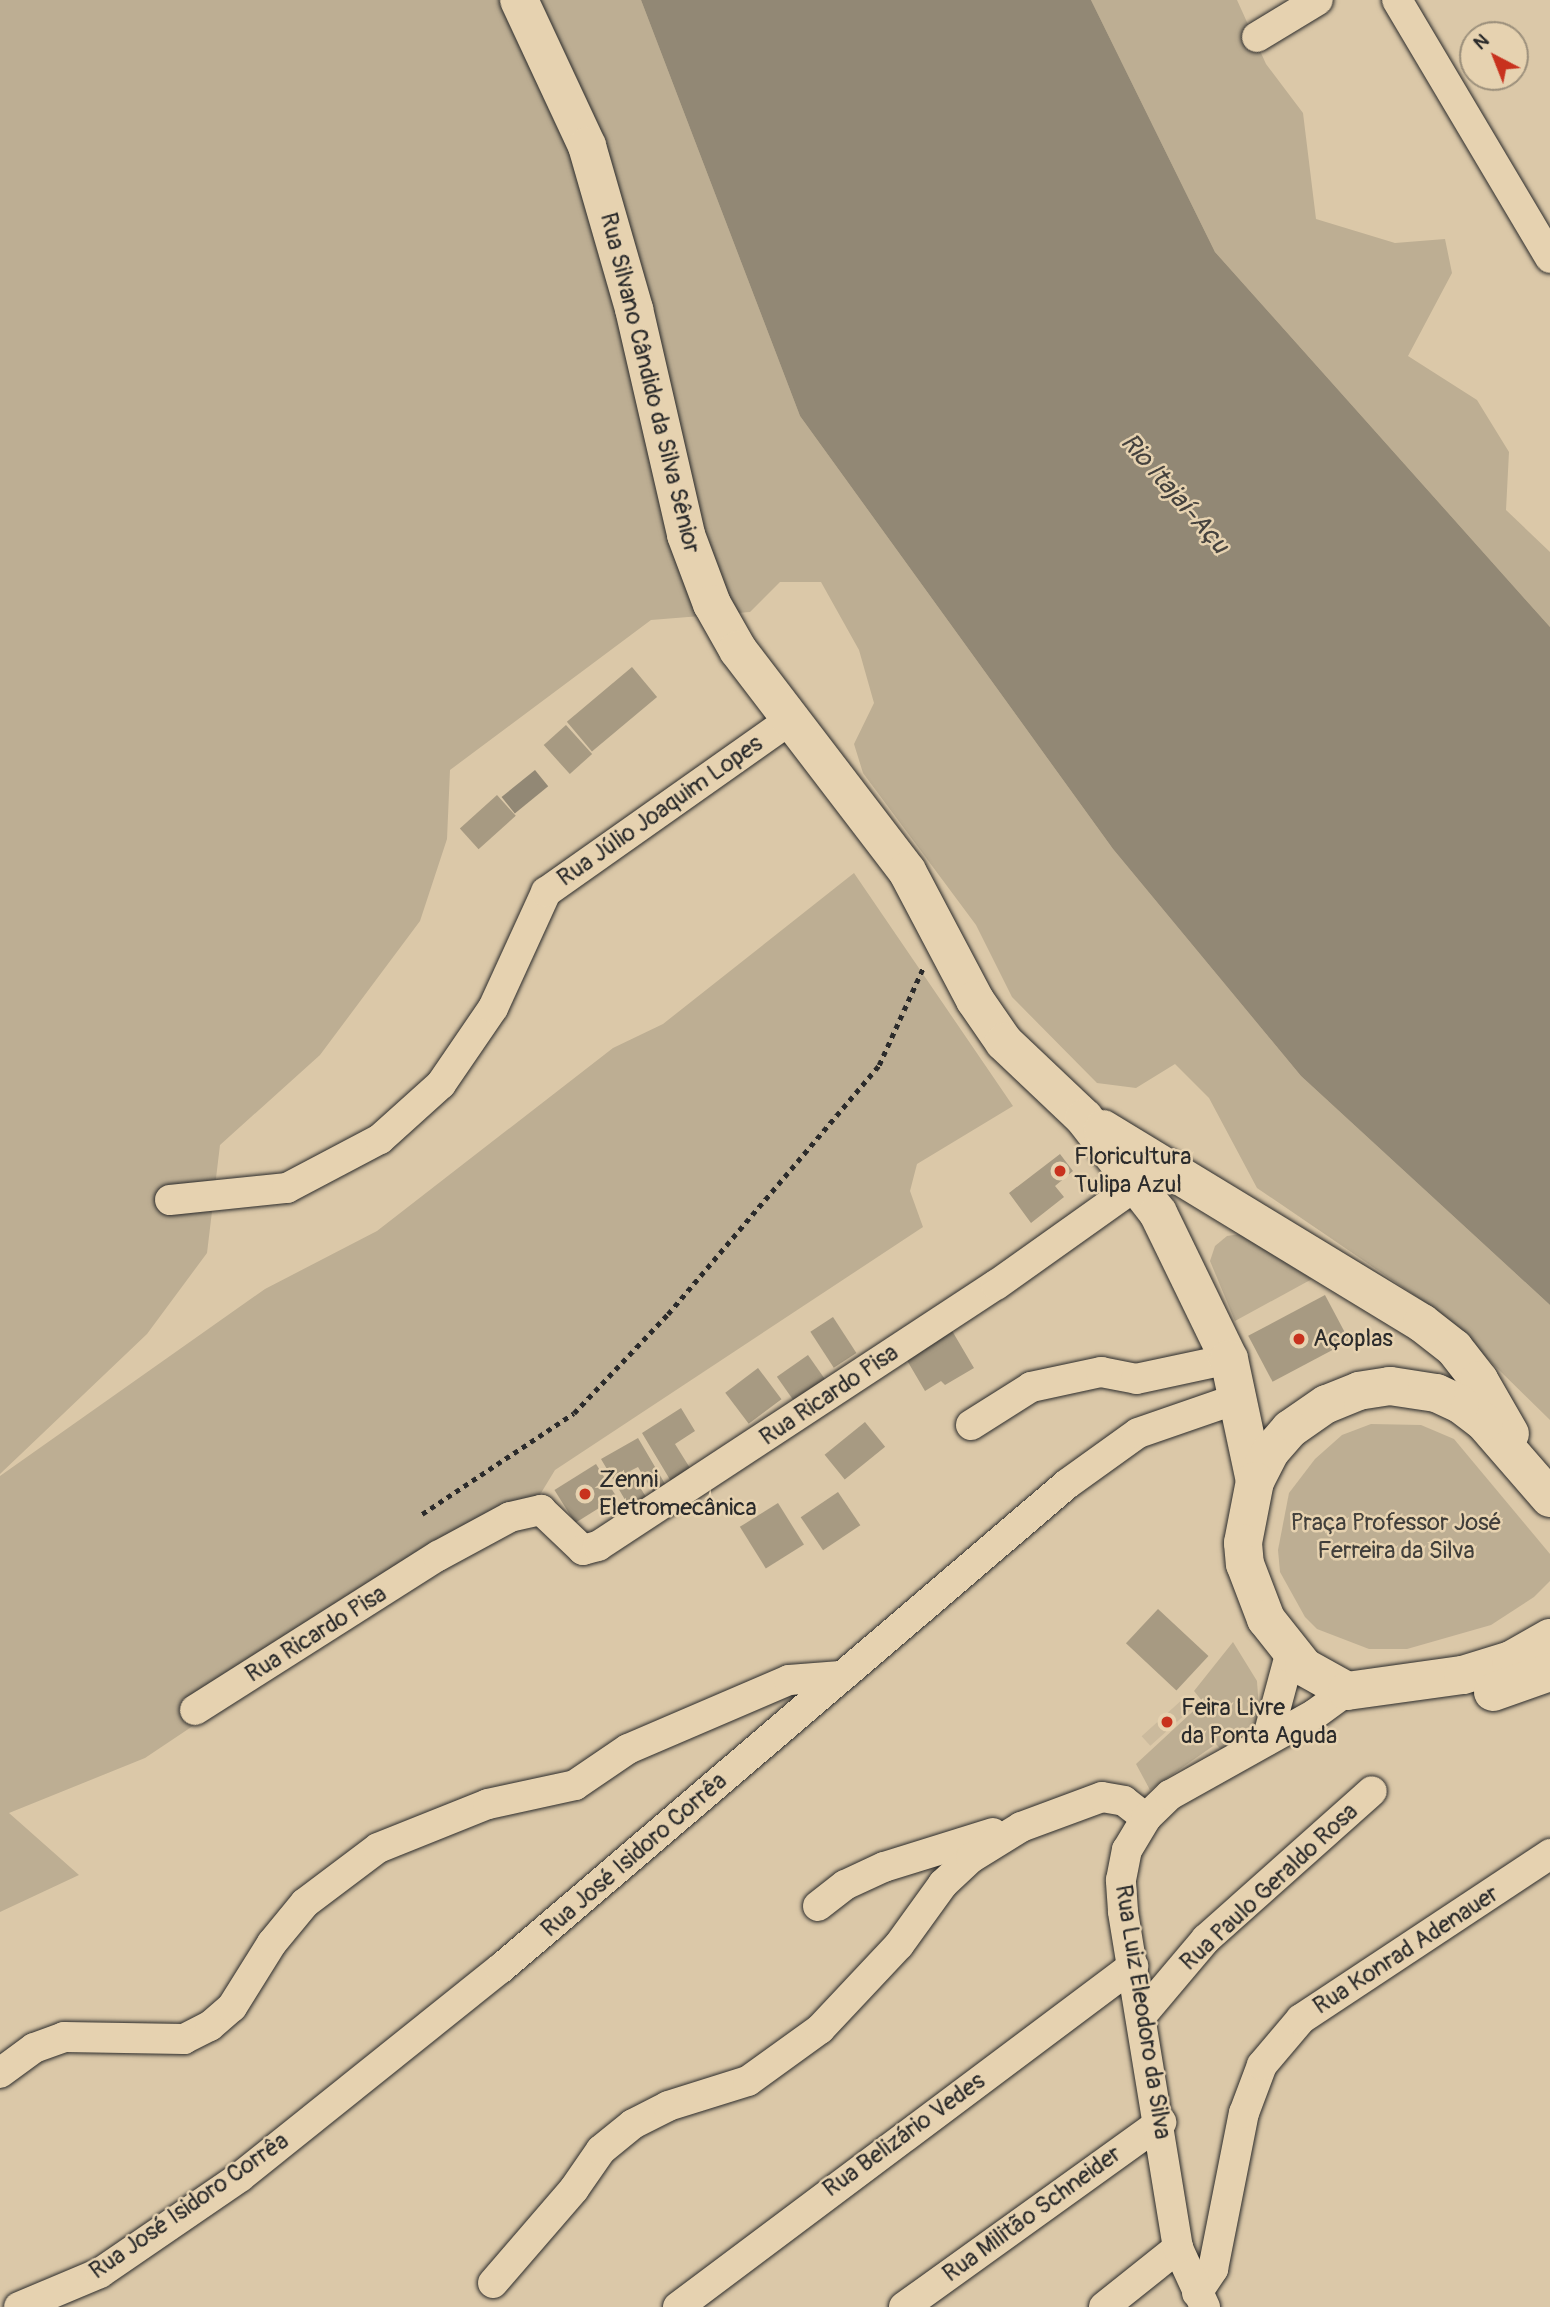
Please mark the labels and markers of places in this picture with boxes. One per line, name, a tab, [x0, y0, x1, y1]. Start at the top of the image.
place label: Floricultura Tulipa Azul	[1074, 1143, 1191, 1199]
marker: Floricultura Tulipa Azul	[1052, 1163, 1068, 1179]
place label: Açoplas	[1313, 1325, 1393, 1353]
marker: Açoplas	[1291, 1331, 1307, 1347]
place label: Zenni Eletromecânica	[599, 1466, 757, 1522]
marker: Zenni Eletromecânica	[577, 1486, 593, 1502]
place label: Feira Livre da Ponta Aguda	[1181, 1694, 1337, 1750]
marker: Feira Livre da Ponta Aguda	[1159, 1714, 1175, 1730]

